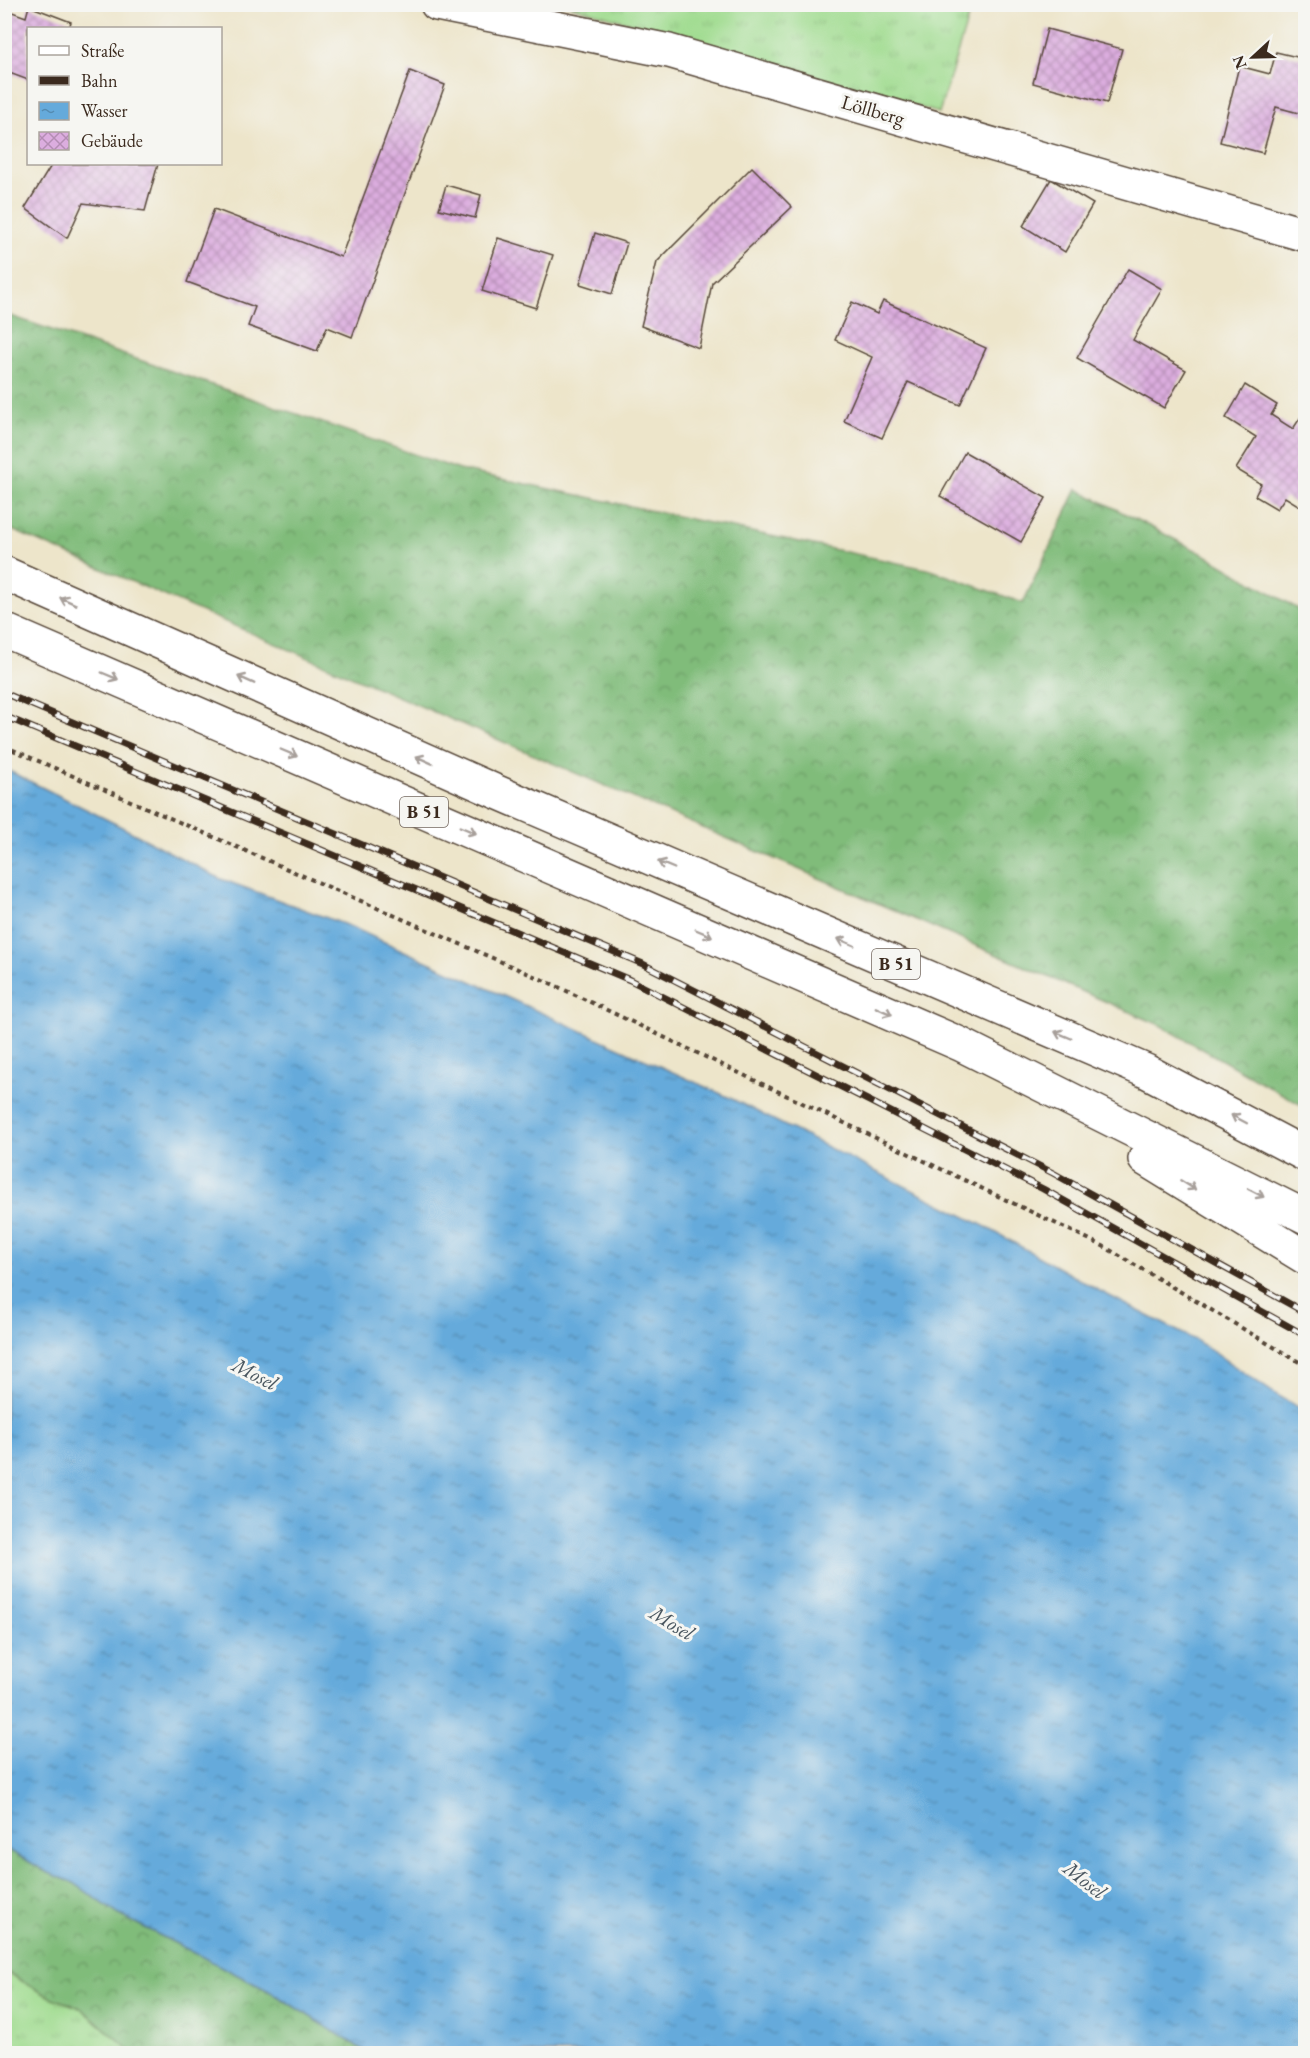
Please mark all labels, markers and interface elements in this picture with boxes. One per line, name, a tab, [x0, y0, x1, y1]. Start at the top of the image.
legend	[27, 27, 222, 165]
north arrow	[1223, 27, 1283, 87]
text: Straße	[81, 39, 124, 62]
text: N	[1227, 52, 1252, 72]
text: Bahn	[81, 69, 118, 92]
street label: Löllberg	[838, 89, 908, 131]
text: Wasser	[81, 99, 128, 122]
text: Gebäude	[81, 129, 143, 152]
one-way arrow	[59, 595, 77, 606]
one-way arrow	[100, 671, 118, 682]
one-way arrow	[237, 674, 255, 686]
one-way arrow	[279, 748, 297, 759]
one-way arrow	[415, 753, 433, 764]
road number: B 51	[400, 797, 448, 827]
one-way arrow	[458, 825, 476, 837]
one-way arrow	[658, 859, 676, 870]
one-way arrow	[695, 928, 713, 939]
one-way arrow	[837, 936, 855, 947]
road number: B 51	[872, 949, 920, 979]
one-way arrow	[874, 1006, 892, 1017]
one-way arrow	[1055, 1029, 1073, 1040]
one-way arrow	[1230, 1113, 1248, 1125]
one-way arrow	[1179, 1180, 1196, 1192]
one-way arrow	[1247, 1187, 1265, 1199]
water label: Mosel	[226, 1350, 283, 1397]
water label: Mosel	[643, 1598, 700, 1647]
water label: Mosel	[1057, 1853, 1113, 1905]

